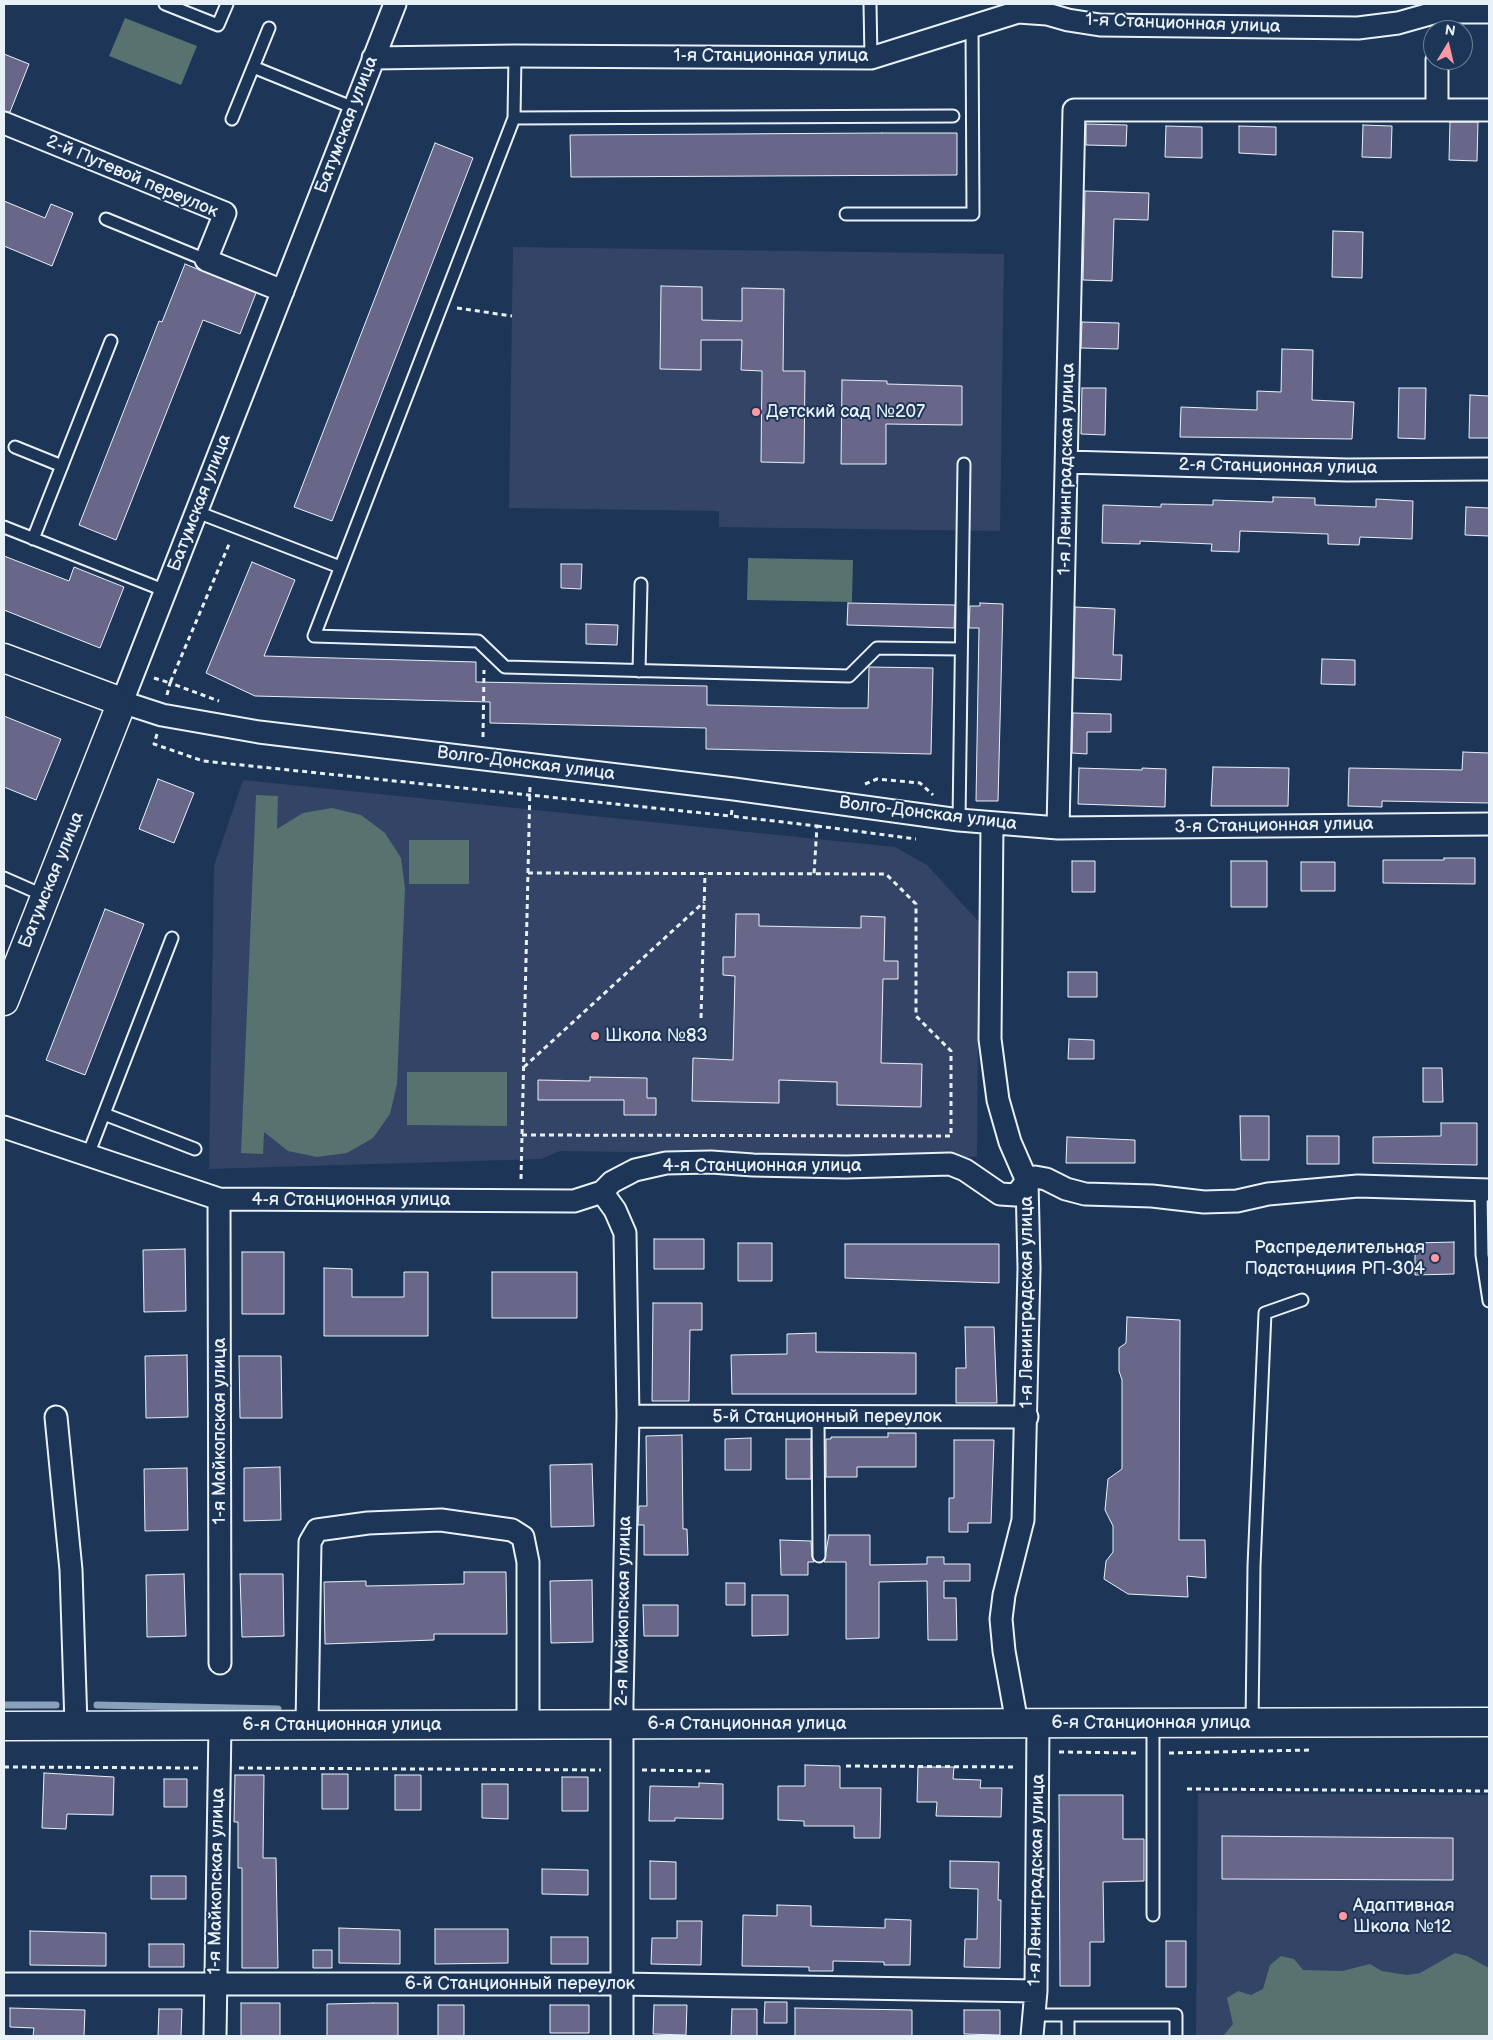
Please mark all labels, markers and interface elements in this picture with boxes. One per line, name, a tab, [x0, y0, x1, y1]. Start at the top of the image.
street label: 1-я Станционная улица	[1085, 10, 1281, 38]
north arrow	[1423, 20, 1473, 70]
text: N	[1444, 21, 1457, 40]
street label: 1-я Станционная улица	[673, 45, 869, 67]
street label: Батумская улица	[311, 53, 383, 197]
street label: 2-й Путевой переулок	[43, 131, 221, 223]
street label: 1-я Ленинградская улица	[1054, 363, 1080, 575]
place label: Детский сад №207	[766, 401, 925, 423]
marker: Детский сад №207	[750, 406, 762, 418]
street label: Батумская улица	[164, 431, 236, 575]
street label: 2-я Станционная улица	[1178, 454, 1378, 480]
street label: Волго-Донская улица	[436, 742, 616, 786]
street label: Волго-Донская улица	[838, 792, 1018, 836]
street label: Батумская улица	[15, 809, 89, 951]
street label: 3-я Станционная улица	[1174, 813, 1374, 839]
place label: Школа №83	[605, 1025, 708, 1047]
marker: Школа №83	[589, 1030, 601, 1042]
street label: 4-я Станционная улица	[662, 1155, 862, 1177]
street label: 4-я Станционная улица	[251, 1189, 451, 1211]
street label: 1-я Ленинградская улица	[1016, 1196, 1038, 1408]
place label: Распределительная Подстанциия РП-304	[1244, 1237, 1425, 1280]
marker: Распределительная Подстанциия РП-304	[1429, 1252, 1441, 1264]
street label: 1-я Майкопская улица	[209, 1338, 231, 1524]
street label: 5-й Станционный переулок	[712, 1406, 942, 1428]
street label: 2-я Майкопская улица	[612, 1516, 636, 1706]
street label: 6-я Станционная улица	[1051, 1712, 1251, 1734]
street label: 6-я Станционная улица	[647, 1713, 847, 1735]
street label: 6-я Станционная улица	[242, 1714, 442, 1736]
street label: 1-я Ленинградская улица	[1024, 1774, 1050, 1986]
street label: 1-я Майкопская улица	[205, 1787, 229, 1975]
place label: Адаптивная Школа №12	[1353, 1895, 1455, 1938]
marker: Адаптивная Школа №12	[1337, 1910, 1349, 1922]
street label: 6-й Станционный переулок	[405, 1973, 635, 1995]

